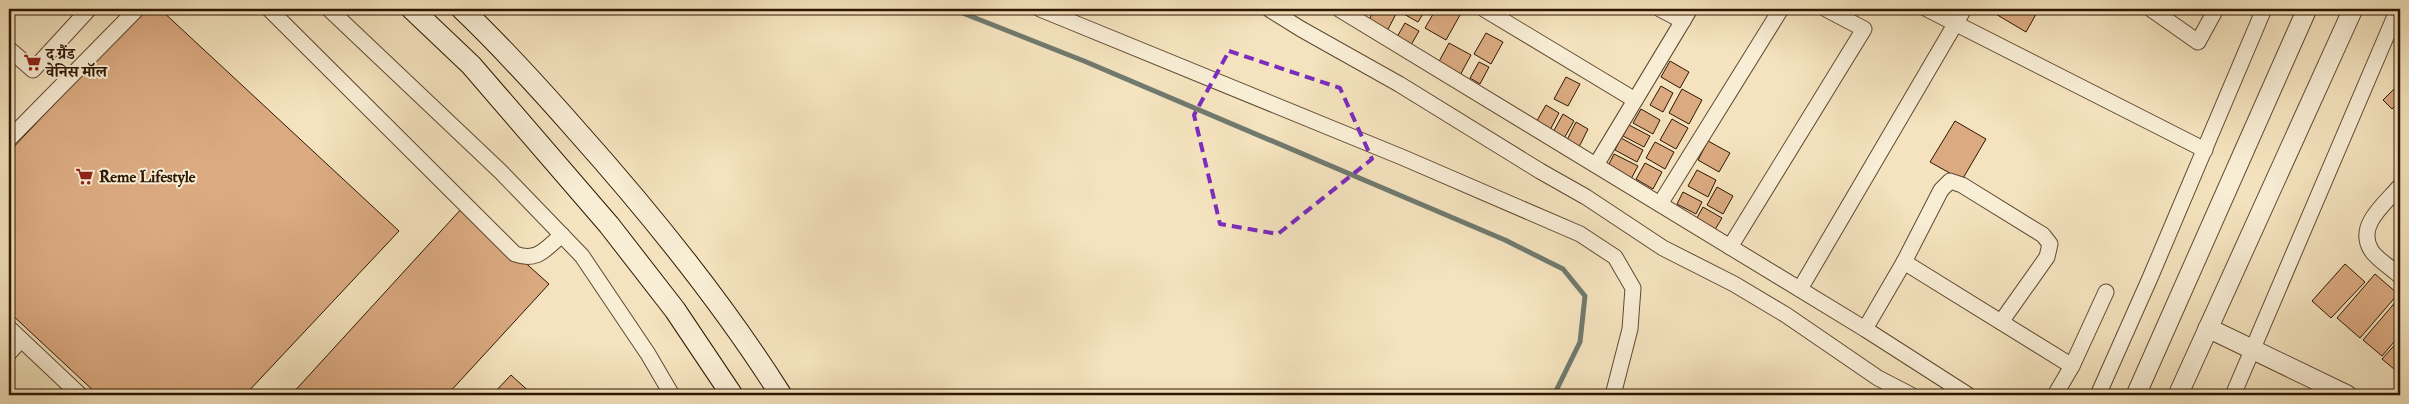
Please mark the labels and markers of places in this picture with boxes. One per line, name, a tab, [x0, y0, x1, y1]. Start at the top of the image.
place label: द ग्रैंड वेनिस मॉल	[45, 44, 109, 82]
supermarket icon: द ग्रैंड वेनिस मॉल	[22, 53, 42, 73]
supermarket icon: Reme Lifestyle	[75, 167, 95, 187]
place label: Reme Lifestyle	[99, 167, 196, 188]

